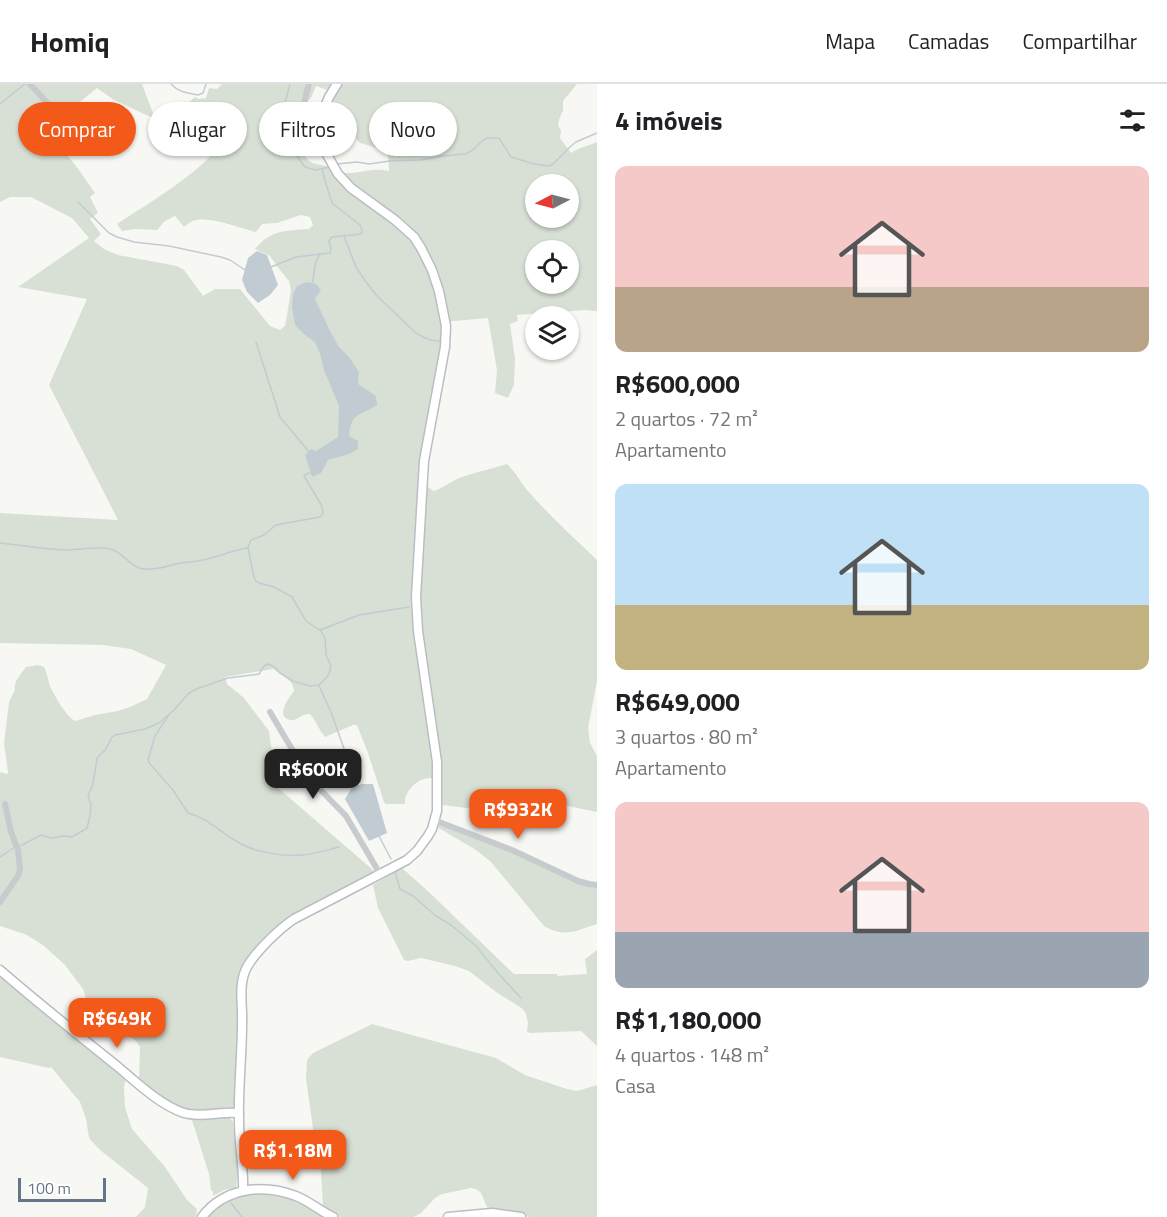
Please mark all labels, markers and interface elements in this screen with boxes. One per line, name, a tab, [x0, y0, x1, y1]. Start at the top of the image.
text: Homiq	[30, 20, 110, 63]
text: Mapa	[825, 25, 875, 57]
text: Camadas	[908, 25, 989, 57]
text: Compartilhar	[1022, 25, 1137, 57]
text: 4 imóveis	[615, 101, 722, 140]
chip: Comprar	[18, 102, 136, 156]
chip: Alugar	[148, 102, 247, 156]
chip: Filtros	[259, 102, 357, 156]
chip: Novo	[369, 102, 457, 156]
icon: filters	[1116, 104, 1149, 137]
north arrow	[525, 174, 579, 228]
map controls	[525, 174, 579, 360]
icon: home	[828, 205, 936, 313]
button: locate	[525, 240, 579, 294]
button: layers	[525, 306, 579, 360]
text: R$600,000	[615, 364, 740, 403]
text: 2 quartos · 72 m²	[615, 403, 758, 434]
text: Apartamento	[615, 434, 727, 465]
icon: home	[828, 523, 936, 631]
text: R$649,000	[615, 682, 740, 721]
text: 3 quartos · 80 m²	[615, 721, 758, 752]
pin: R$600K	[264, 749, 362, 800]
text: Apartamento	[615, 752, 727, 783]
text: R$600K	[278, 753, 348, 784]
pin: R$932K	[469, 789, 567, 840]
text: R$932K	[483, 793, 553, 824]
icon: home	[828, 841, 936, 949]
pin: R$649K	[68, 998, 166, 1049]
text: R$1,180,000	[615, 1000, 761, 1039]
text: R$649K	[82, 1002, 152, 1033]
text: 4 quartos · 148 m²	[615, 1039, 769, 1070]
text: Casa	[615, 1070, 655, 1101]
pin: R$1.18M	[238, 1130, 348, 1181]
text: R$1.18M	[253, 1134, 333, 1165]
scale bar	[18, 1175, 106, 1202]
text: 100 m	[27, 1176, 71, 1200]

